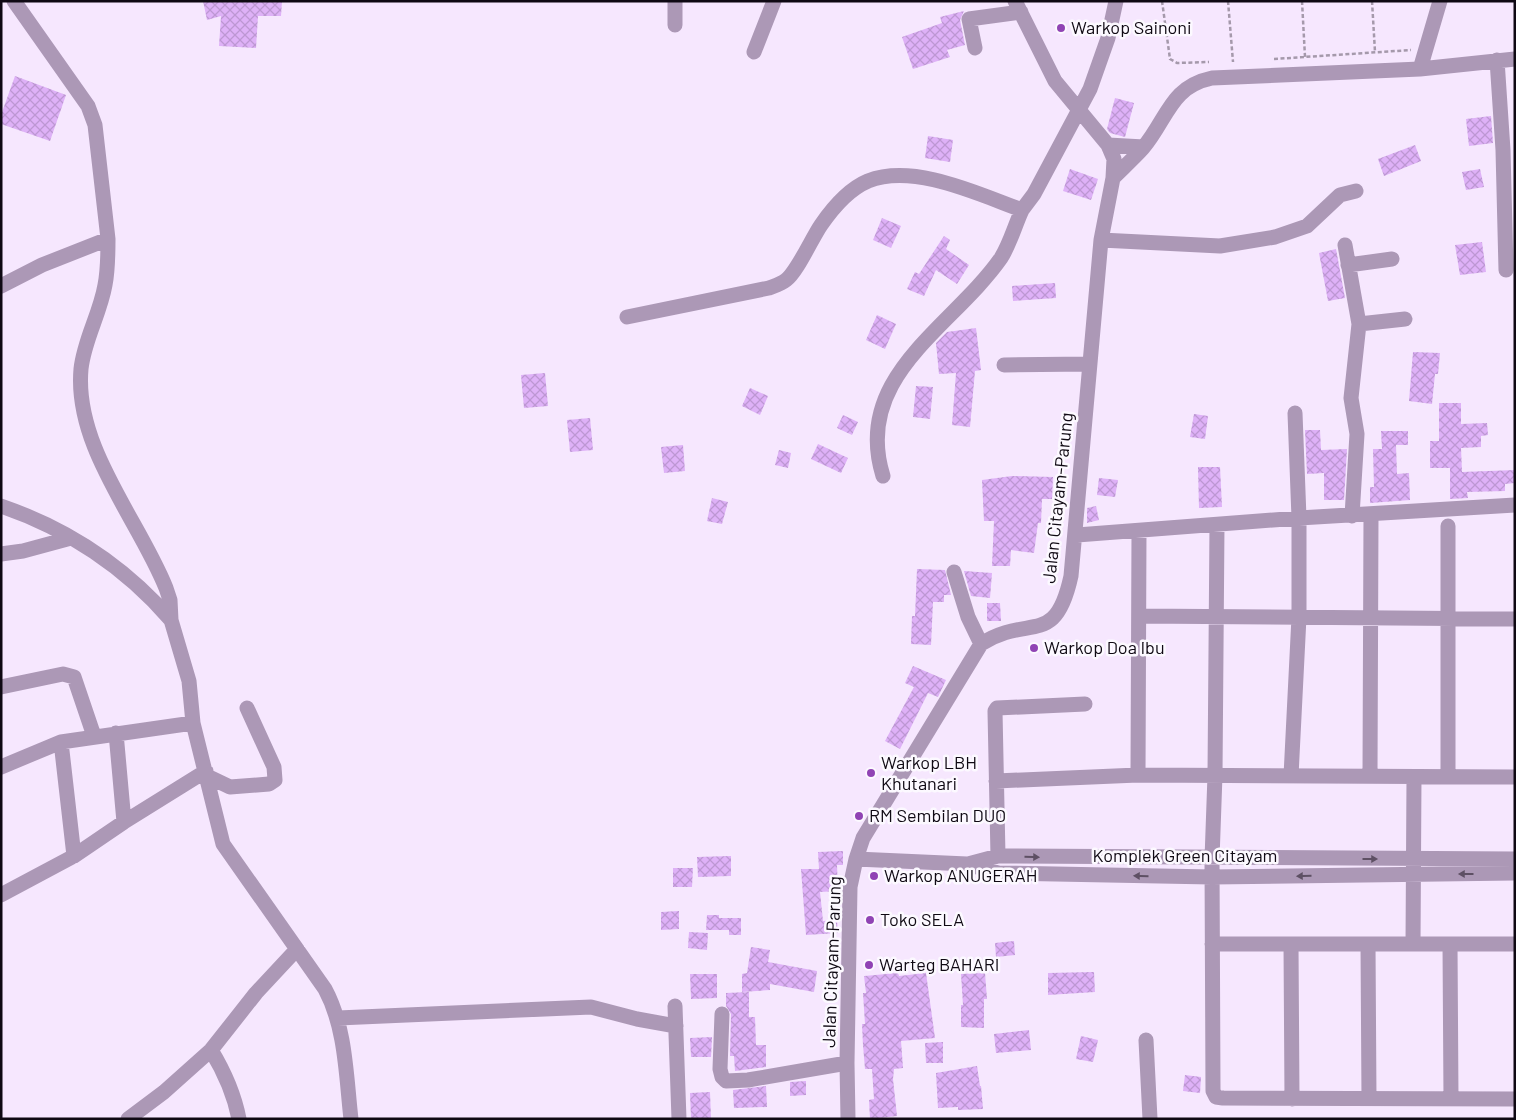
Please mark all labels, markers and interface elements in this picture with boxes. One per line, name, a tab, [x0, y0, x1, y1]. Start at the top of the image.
place label: Warkop Sainoni	[1071, 16, 1192, 38]
marker: Warkop Sainoni	[1055, 22, 1067, 34]
street label: Jalan Citayam-Parung	[1037, 411, 1077, 585]
place label: Warkop Doa Ibu	[1044, 636, 1165, 658]
marker: Warkop Doa Ibu	[1028, 642, 1040, 654]
place label: Warkop LBH Khutanari	[881, 751, 977, 794]
marker: Warkop LBH Khutanari	[865, 767, 877, 779]
place label: RM Sembilan DUO	[869, 804, 1006, 826]
marker: RM Sembilan DUO	[853, 810, 865, 822]
street label: Komplek Green Citayam	[1092, 844, 1278, 866]
one-way arrow	[1024, 853, 1040, 861]
one-way arrow	[1362, 855, 1378, 863]
place label: Warkop ANUGERAH	[884, 864, 1038, 886]
marker: Warkop ANUGERAH	[868, 870, 880, 882]
one-way arrow	[1458, 870, 1474, 878]
one-way arrow	[1133, 872, 1149, 880]
one-way arrow	[1295, 872, 1311, 880]
street label: Jalan Citayam-Parung	[817, 876, 845, 1048]
place label: Toko SELA	[880, 908, 964, 930]
marker: Toko SELA	[864, 914, 876, 926]
place label: Warteg BAHARI	[879, 953, 999, 975]
marker: Warteg BAHARI	[863, 959, 875, 971]

